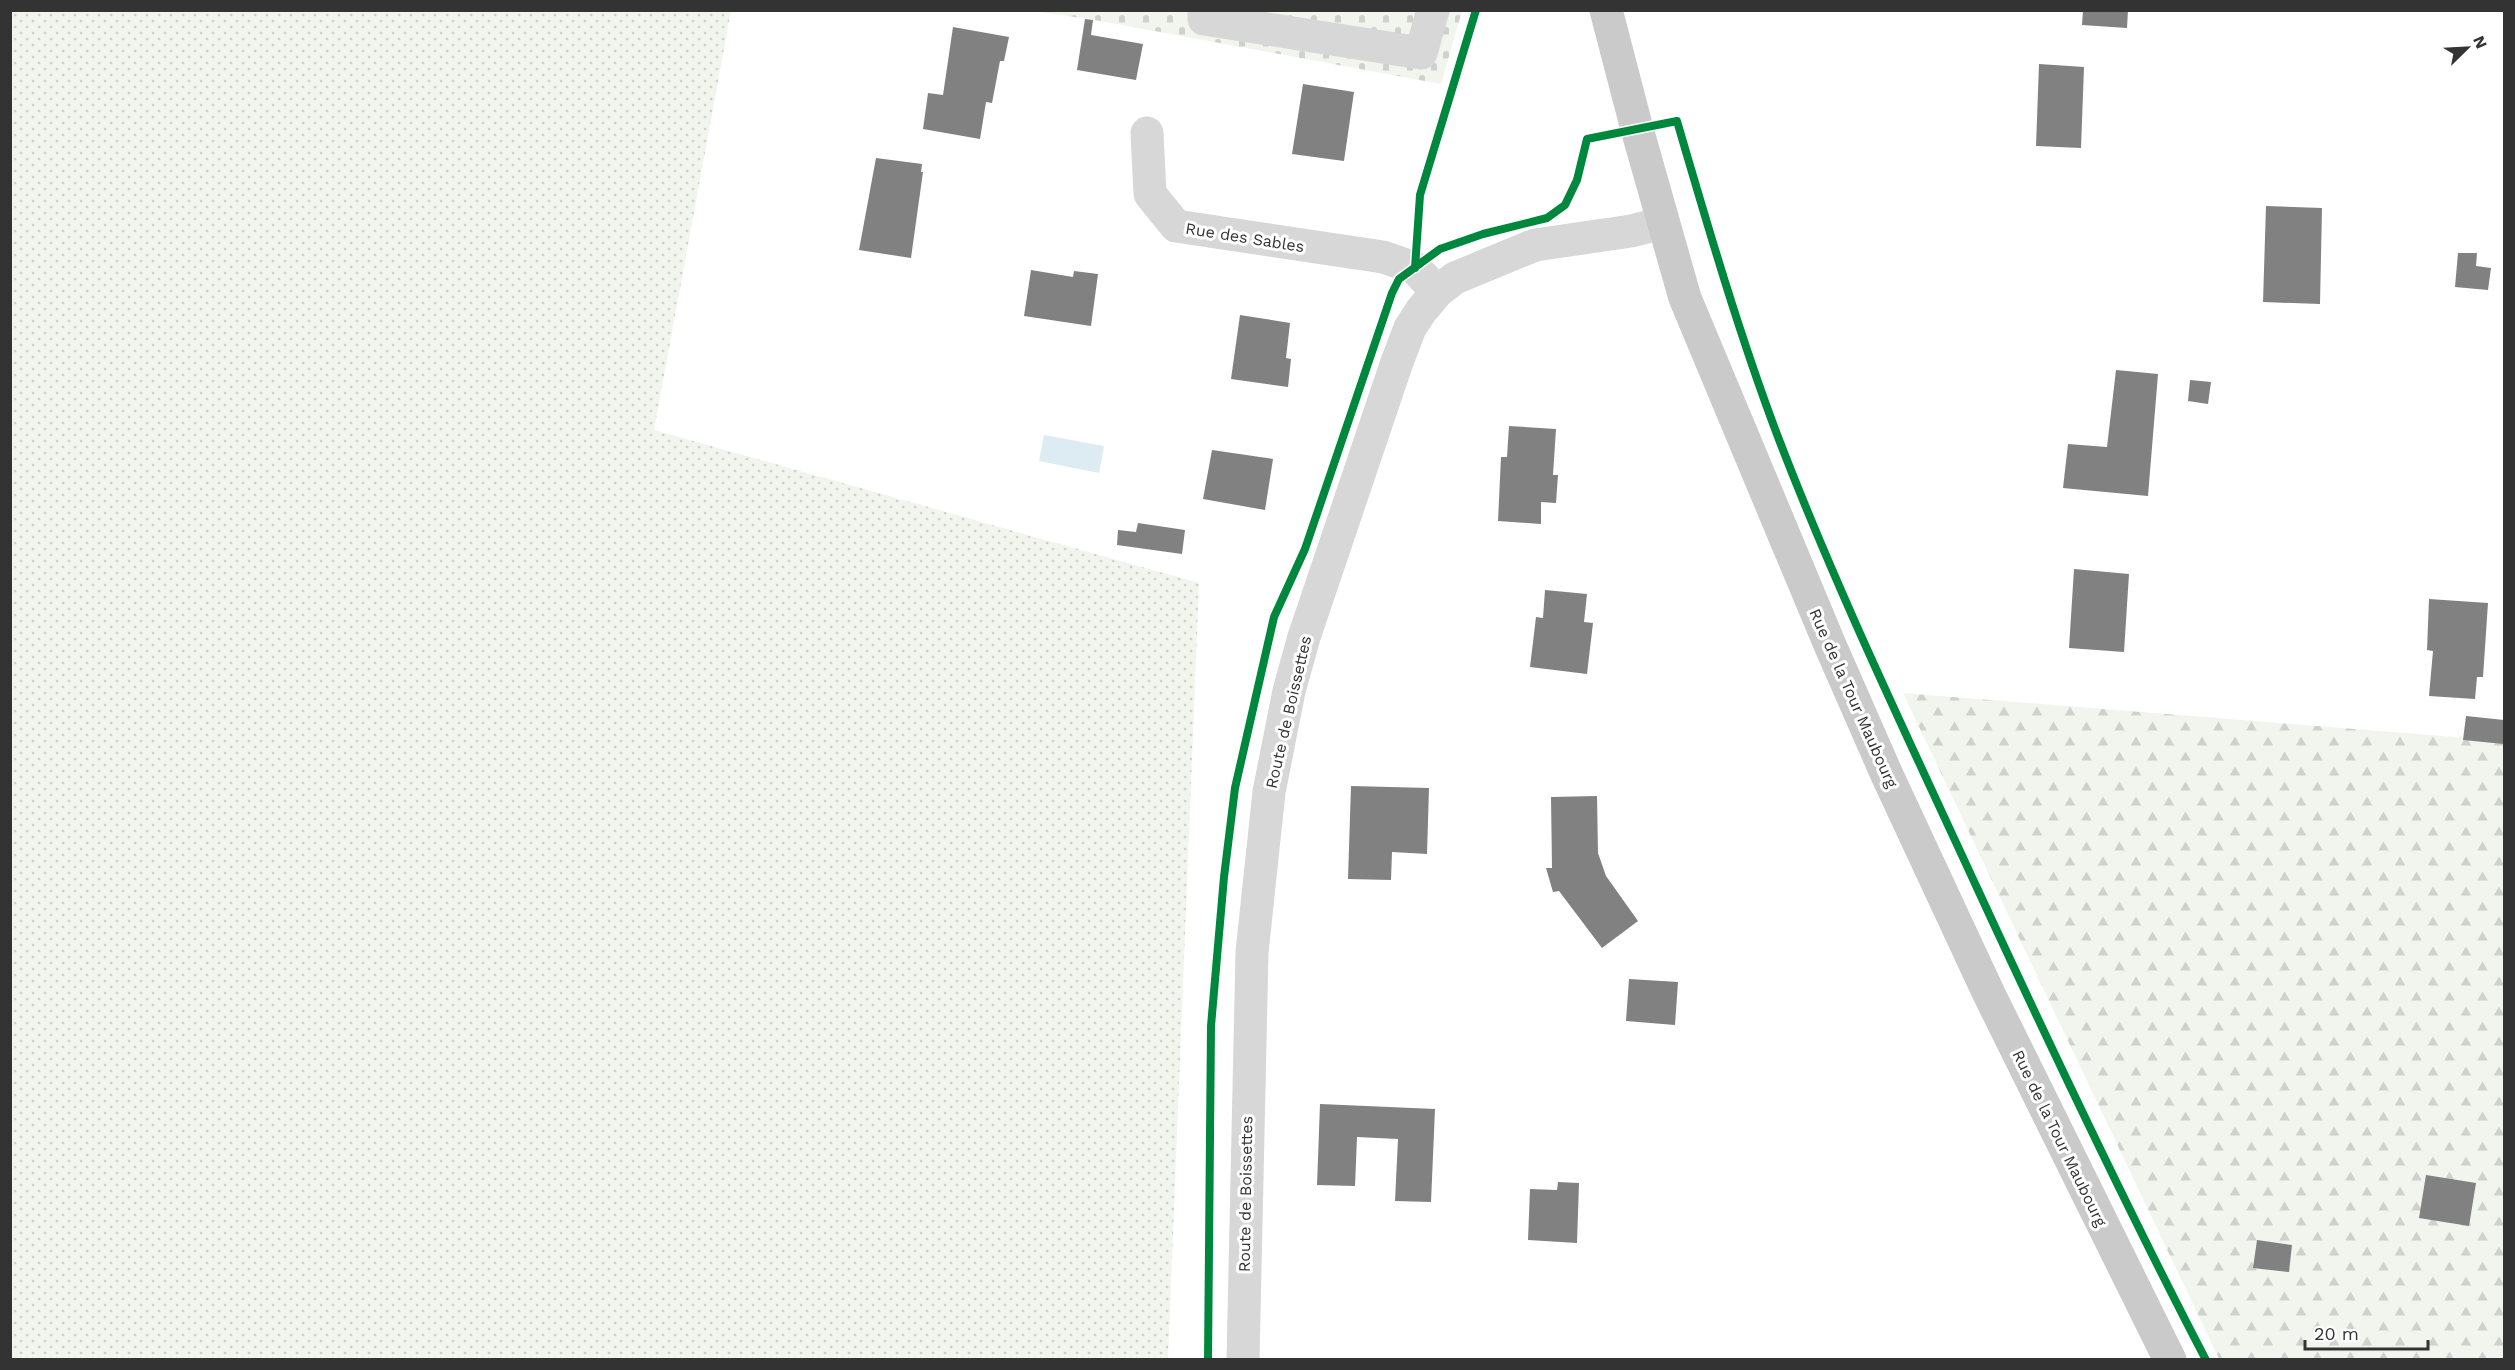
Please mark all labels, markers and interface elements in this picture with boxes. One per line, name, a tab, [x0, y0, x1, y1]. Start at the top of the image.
north arrow	[2437, 18, 2497, 78]
text: N	[2469, 33, 2491, 51]
street label: Rue des Sables	[1184, 219, 1306, 256]
street label: Rue de la Tour Maubourg	[1805, 606, 1902, 791]
street label: Route de Boissettes	[1262, 634, 1315, 790]
street label: Rue de la Tour Maubourg	[2008, 1047, 2111, 1230]
street label: Route de Boissettes	[1235, 1116, 1256, 1272]
scale bar	[2305, 1313, 2428, 1351]
text: 20 m	[2314, 1323, 2359, 1344]

